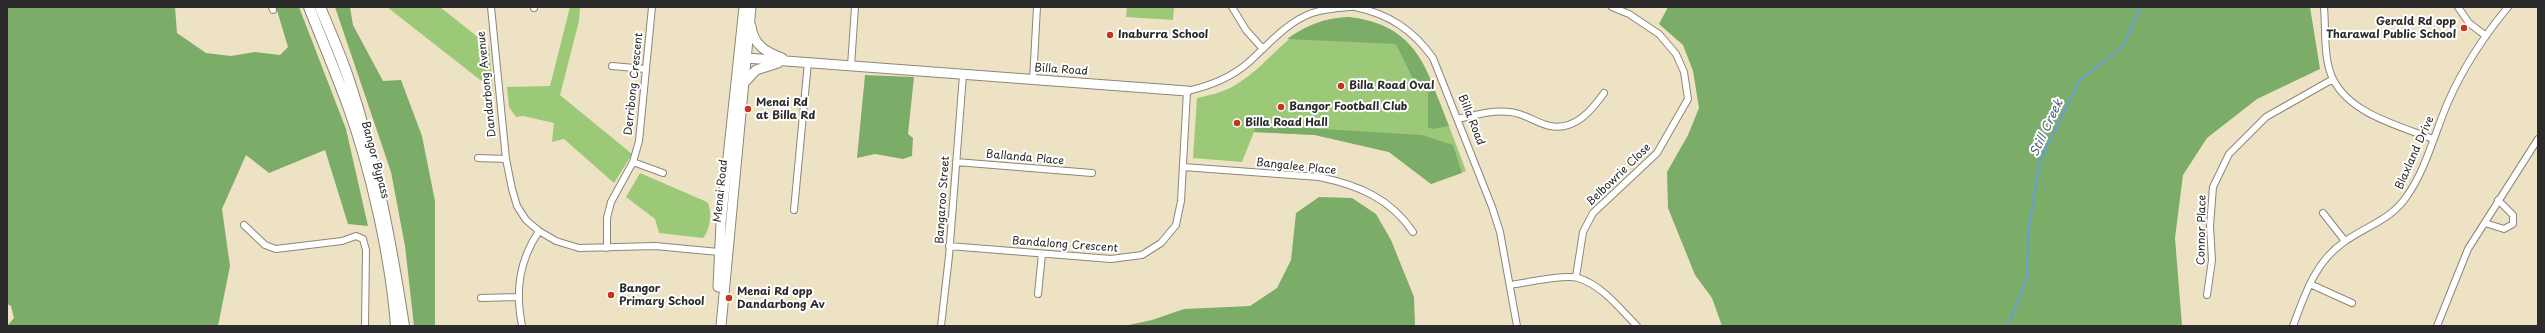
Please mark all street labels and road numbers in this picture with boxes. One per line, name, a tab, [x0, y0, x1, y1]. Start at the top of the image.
street label: Dandarbong Avenue	[475, 30, 499, 138]
street label: Derribong Crescent	[622, 32, 646, 136]
street label: Billa Road	[1034, 62, 1088, 78]
street label: Billa Road	[1455, 93, 1487, 147]
street label: Blaxland Drive	[2393, 114, 2437, 192]
street label: Bangor Bypass	[358, 120, 392, 200]
street label: Belbowrie Close	[1584, 141, 1654, 209]
street label: Ballanda Place	[985, 148, 1065, 168]
street label: Bangaroo Street	[933, 156, 953, 244]
street label: Bangalee Place	[1255, 156, 1337, 178]
street label: Menai Road	[711, 159, 731, 223]
street label: Connor Place	[2195, 195, 2209, 265]
street label: Bandalong Crescent	[1012, 235, 1118, 255]

